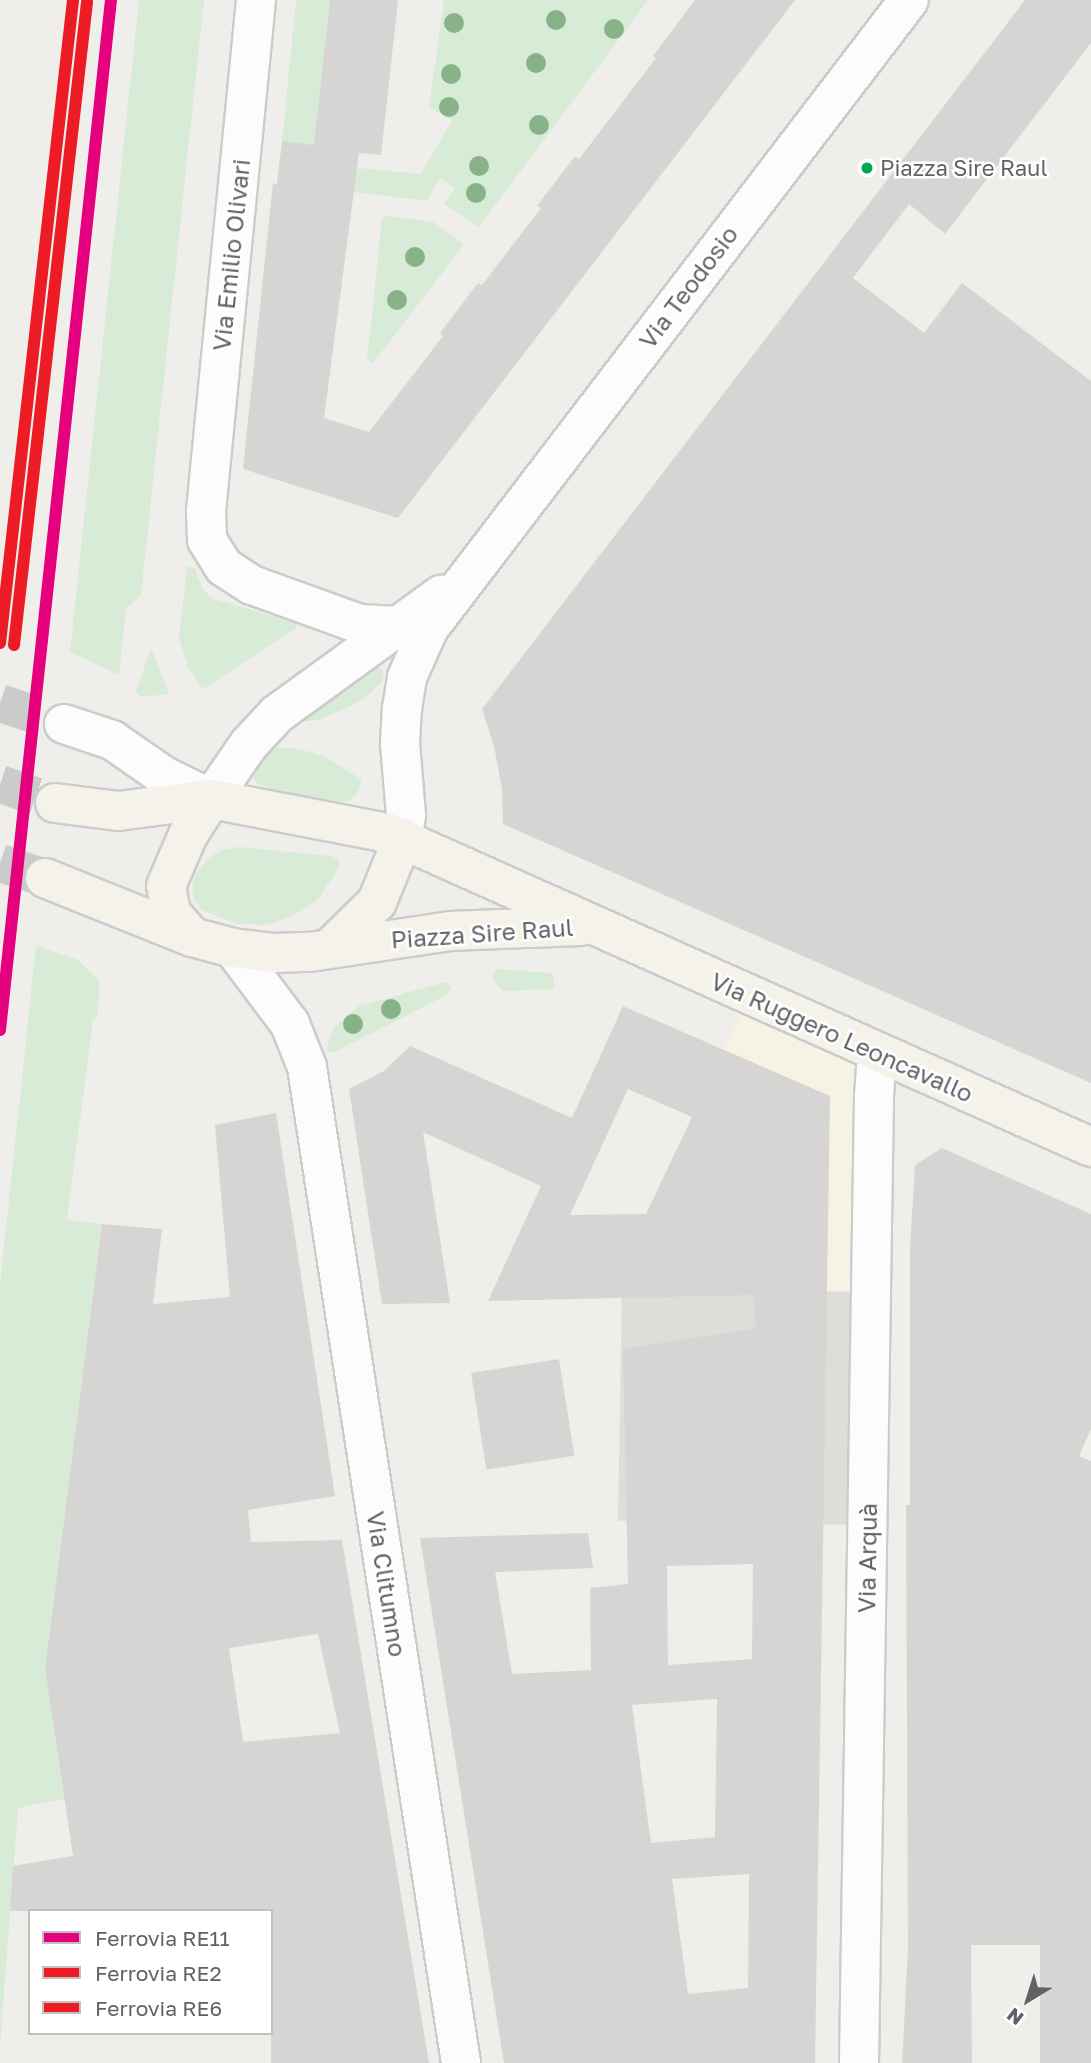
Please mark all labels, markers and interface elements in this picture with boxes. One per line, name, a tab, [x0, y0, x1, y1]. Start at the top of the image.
place label: Piazza Sire Raul	[880, 155, 1047, 181]
street label: Via Emilio Olivari	[207, 158, 255, 352]
marker: Piazza Sire Raul	[860, 161, 874, 175]
street label: Via Teodosio	[633, 220, 743, 354]
street label: Piazza Sire Raul	[390, 912, 574, 954]
street label: Via Ruggero Leoncavallo	[706, 966, 978, 1108]
street label: Via Arquà	[852, 1503, 882, 1613]
street label: Via Clitumno	[361, 1509, 413, 1659]
legend	[28, 1909, 273, 2035]
text: Ferrovia RE11	[95, 1925, 230, 1951]
text: Ferrovia RE2	[95, 1960, 222, 1986]
north arrow	[993, 1965, 1063, 2035]
text: Ferrovia RE6	[95, 1995, 222, 2021]
text: N	[1002, 2003, 1028, 2030]

